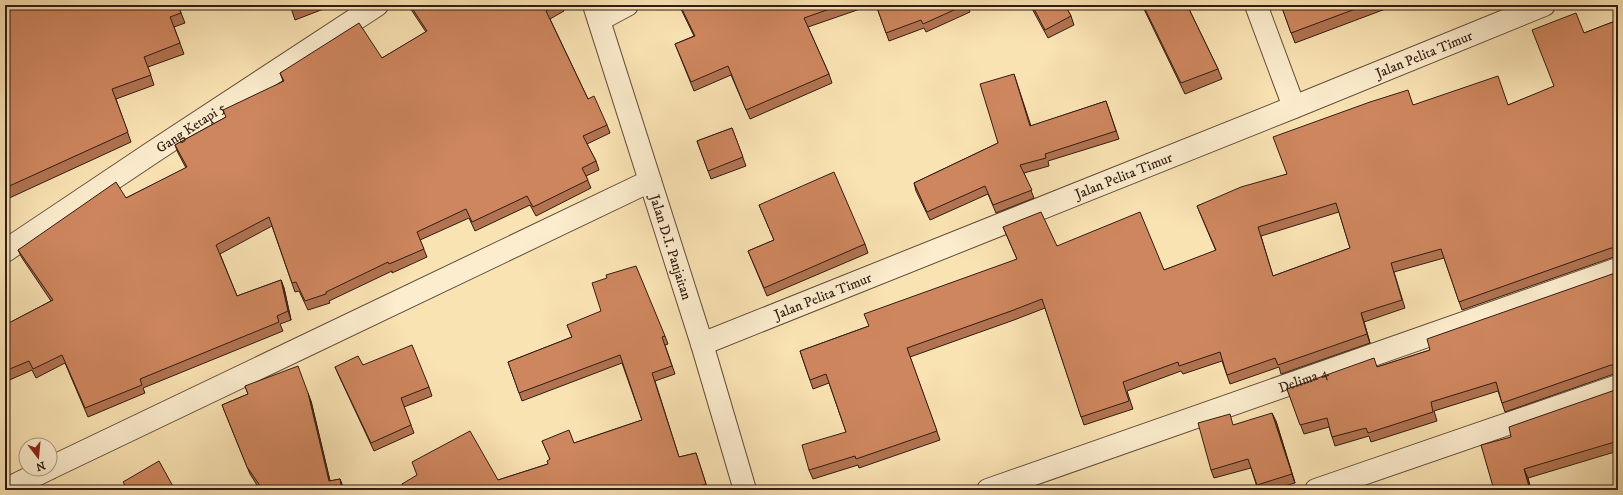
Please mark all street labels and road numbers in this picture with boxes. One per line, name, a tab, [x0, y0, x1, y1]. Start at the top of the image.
street label: Jalan Pelita Timur	[1371, 27, 1476, 84]
street label: Gang Ketapi 5	[153, 99, 229, 158]
street label: Jalan Pelita Timur	[1071, 148, 1176, 205]
street label: Jalan D.I. Panjaitan	[644, 190, 696, 303]
street label: Jalan Pelita Timur	[770, 269, 875, 325]
street label: Delima 4	[1276, 363, 1332, 397]

